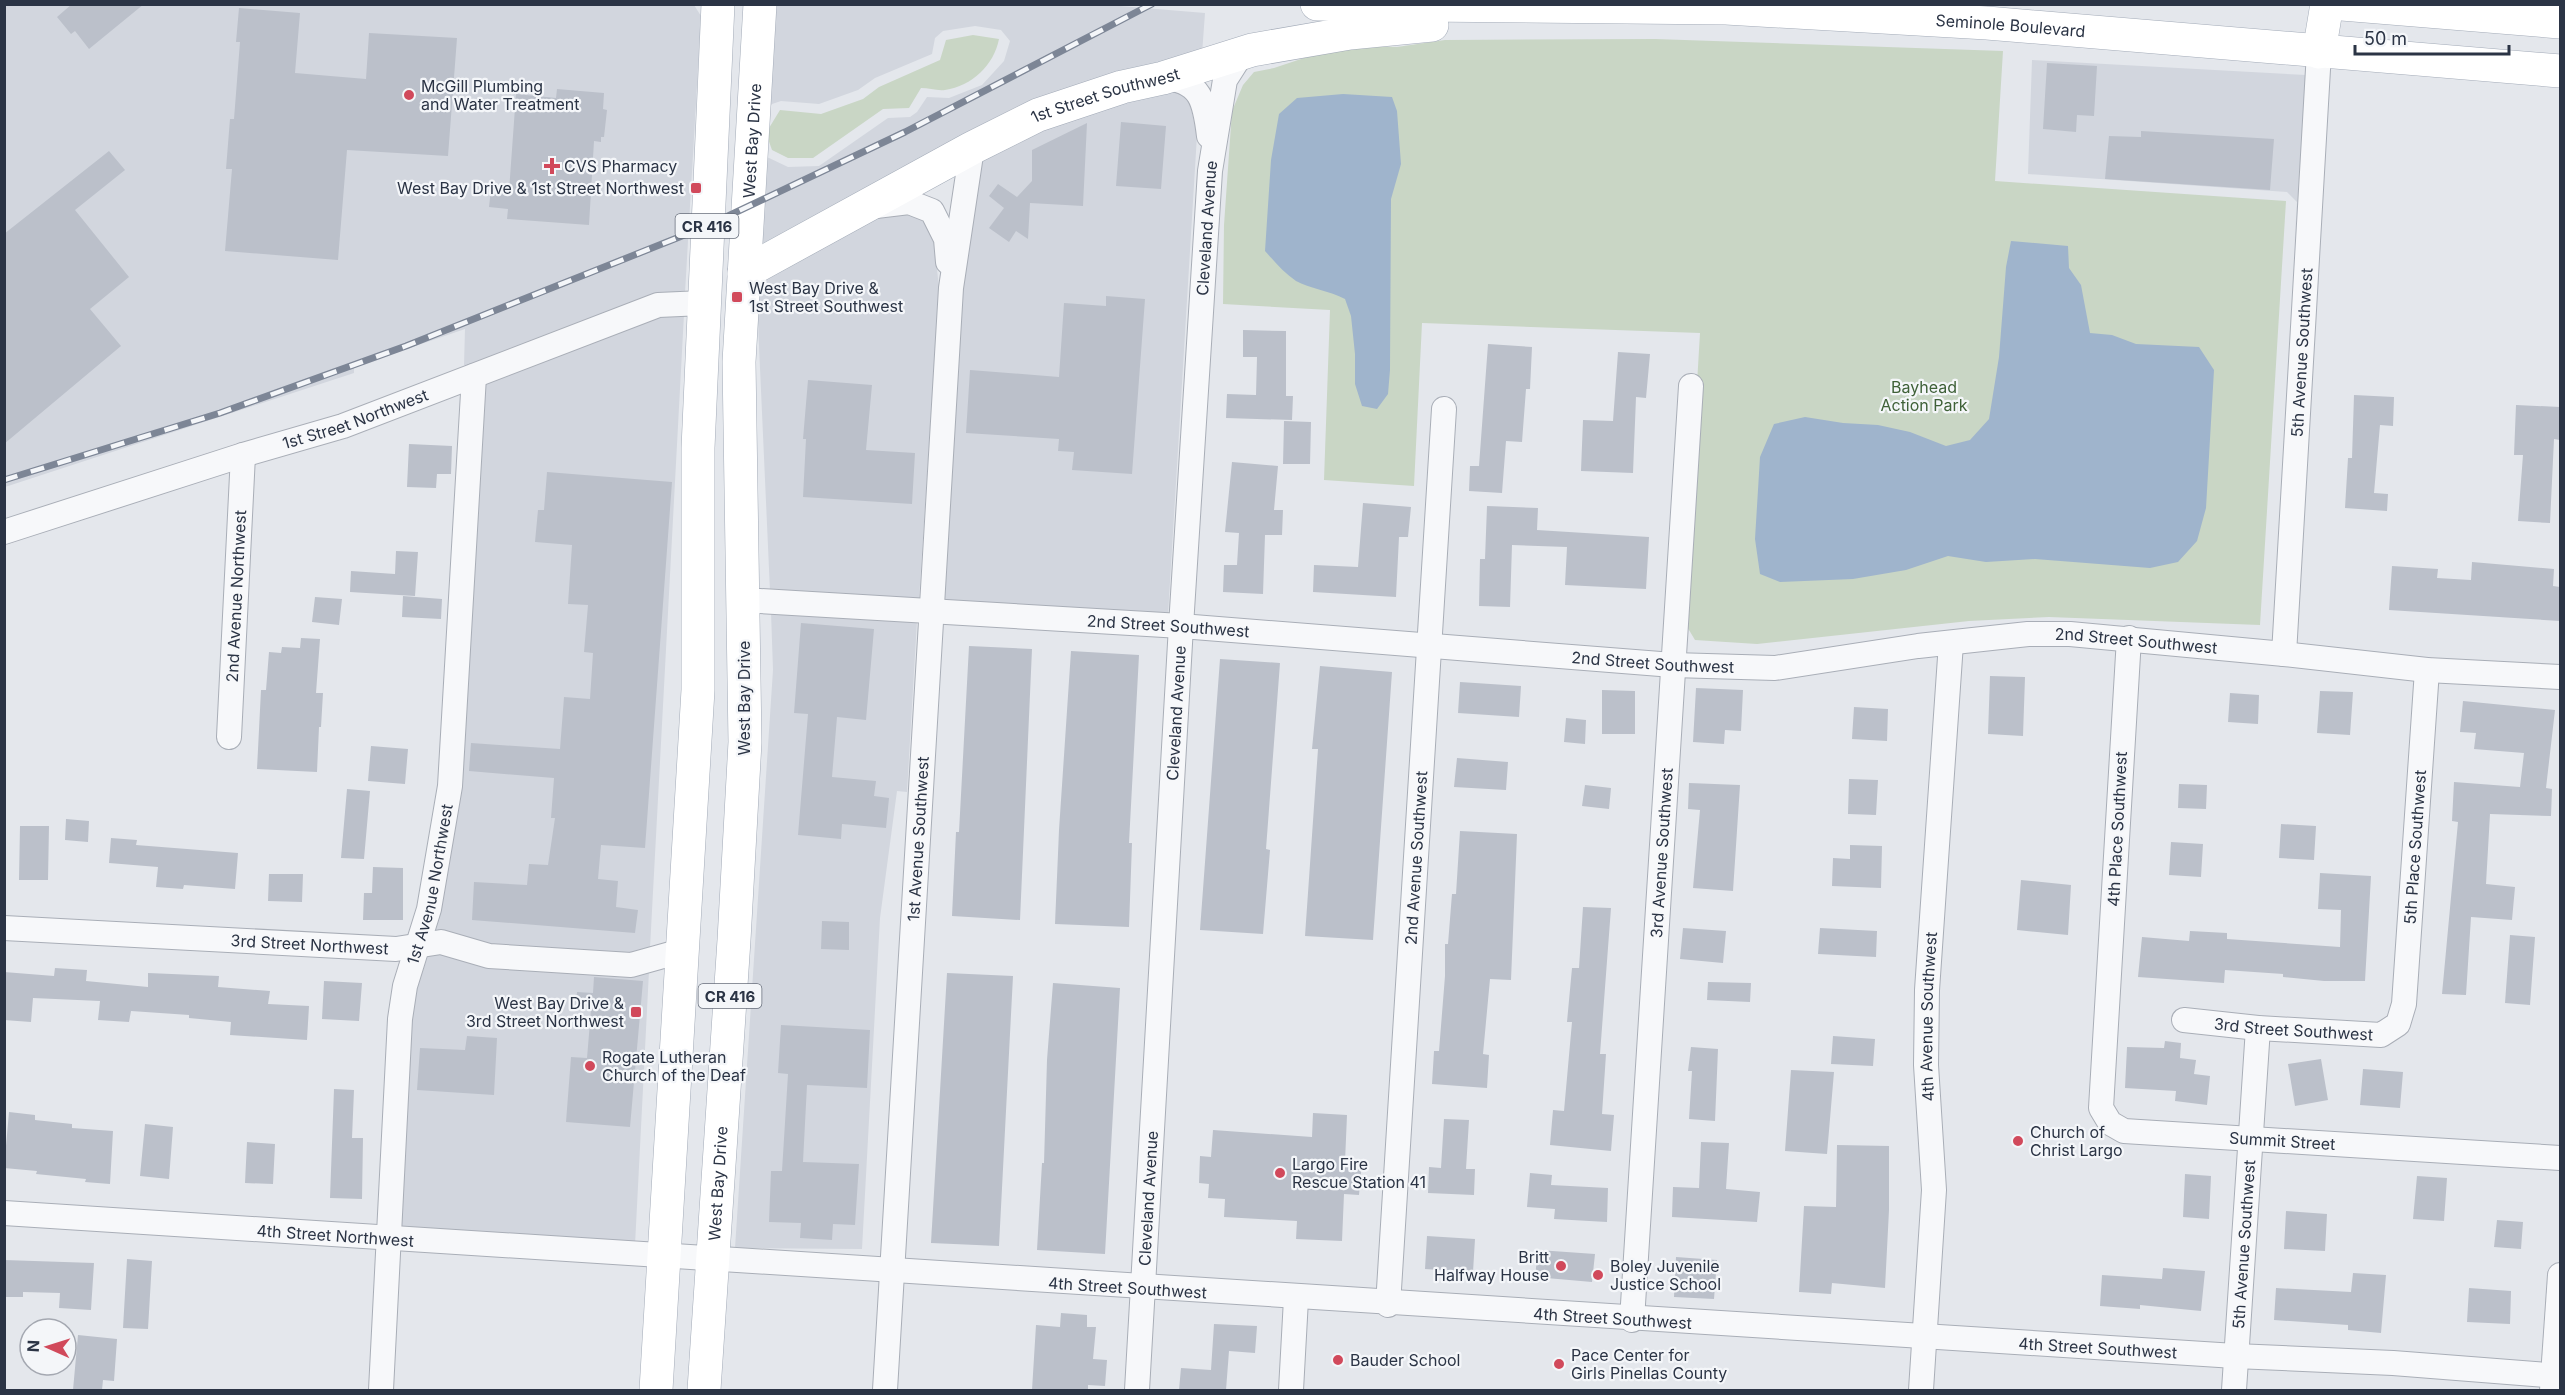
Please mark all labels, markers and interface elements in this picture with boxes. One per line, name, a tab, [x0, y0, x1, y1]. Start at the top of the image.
street label: Seminole Boulevard	[1935, 10, 2086, 41]
scale bar	[2355, 18, 2510, 56]
text: 50 m	[2364, 28, 2407, 49]
street label: 1st Street Southwest	[1027, 63, 1182, 127]
place label: McGill Plumbing and Water Treatment	[421, 76, 580, 114]
street label: West Bay Drive	[739, 83, 765, 199]
marker: McGill Plumbing and Water Treatment	[402, 88, 416, 102]
place label: CVS Pharmacy	[564, 156, 677, 176]
marker: CVS Pharmacy	[545, 159, 559, 173]
street label: Cleveland Avenue	[1192, 159, 1222, 296]
place label: West Bay Drive & 1st Street Northwest	[397, 178, 684, 198]
marker: West Bay Drive & 1st Street Northwest	[689, 181, 703, 195]
road number: CR 416	[676, 214, 738, 238]
street label: 5th Avenue Southwest	[2287, 267, 2316, 438]
place label: West Bay Drive & 1st Street Southwest	[749, 278, 903, 316]
marker: West Bay Drive & 1st Street Southwest	[730, 290, 744, 304]
park label: Bayhead Action Park	[1880, 377, 1968, 415]
street label: 1st Street Northwest	[280, 384, 431, 453]
street label: 2nd Avenue Northwest	[222, 509, 250, 683]
street label: 2nd Street Southwest	[1086, 610, 1250, 641]
street label: 2nd Street Southwest	[2055, 624, 2218, 658]
street label: West Bay Drive	[734, 641, 754, 755]
street label: Cleveland Avenue	[1162, 645, 1190, 781]
street label: 2nd Street Southwest	[1571, 647, 1734, 677]
street label: 4th Place Southwest	[2103, 751, 2131, 907]
street label: 1st Avenue Southwest	[903, 756, 933, 922]
street label: 3rd Avenue Southwest	[1646, 767, 1677, 939]
street label: 5th Place Southwest	[2400, 769, 2430, 925]
street label: 2nd Avenue Southwest	[1401, 770, 1431, 945]
street label: 1st Avenue Northwest	[402, 802, 457, 967]
street label: 3rd Street Northwest	[230, 930, 389, 959]
street label: 4th Avenue Southwest	[1916, 931, 1941, 1102]
road number: CR 416	[698, 984, 762, 1008]
place label: West Bay Drive & 3rd Street Northwest	[466, 993, 625, 1031]
marker: West Bay Drive & 3rd Street Northwest	[629, 1005, 643, 1019]
street label: 3rd Street Southwest	[2213, 1013, 2374, 1045]
place label: Rogate Lutheran Church of the Deaf	[602, 1047, 746, 1085]
marker: Rogate Lutheran Church of the Deaf	[583, 1059, 597, 1073]
place label: Church of Christ Largo	[2030, 1122, 2123, 1160]
street label: West Bay Drive	[704, 1125, 732, 1241]
street label: Summit Street	[2228, 1128, 2336, 1154]
street label: Cleveland Avenue	[1134, 1130, 1162, 1266]
marker: Church of Christ Largo	[2011, 1134, 2025, 1148]
place label: Largo Fire Rescue Station 41	[1292, 1154, 1426, 1192]
street label: 5th Avenue Southwest	[2228, 1159, 2259, 1330]
marker: Largo Fire Rescue Station 41	[1273, 1166, 1287, 1180]
street label: 4th Street Northwest	[256, 1220, 415, 1251]
place label: Britt Halfway House	[1434, 1247, 1549, 1285]
place label: Boley Juvenile Justice School	[1610, 1256, 1721, 1294]
marker: Britt Halfway House	[1554, 1259, 1568, 1273]
marker: Boley Juvenile Justice School	[1591, 1268, 1605, 1282]
street label: 4th Street Southwest	[1048, 1273, 1208, 1303]
street label: 4th Street Southwest	[1533, 1303, 1693, 1333]
north arrow	[18, 1317, 78, 1377]
street label: 4th Street Southwest	[2018, 1333, 2178, 1363]
text: N	[23, 1340, 43, 1353]
place label: Pace Center for Girls Pinellas County	[1571, 1345, 1727, 1383]
place label: Bauder School	[1350, 1350, 1461, 1370]
marker: Bauder School	[1331, 1353, 1345, 1367]
marker: Pace Center for Girls Pinellas County	[1552, 1357, 1566, 1371]

